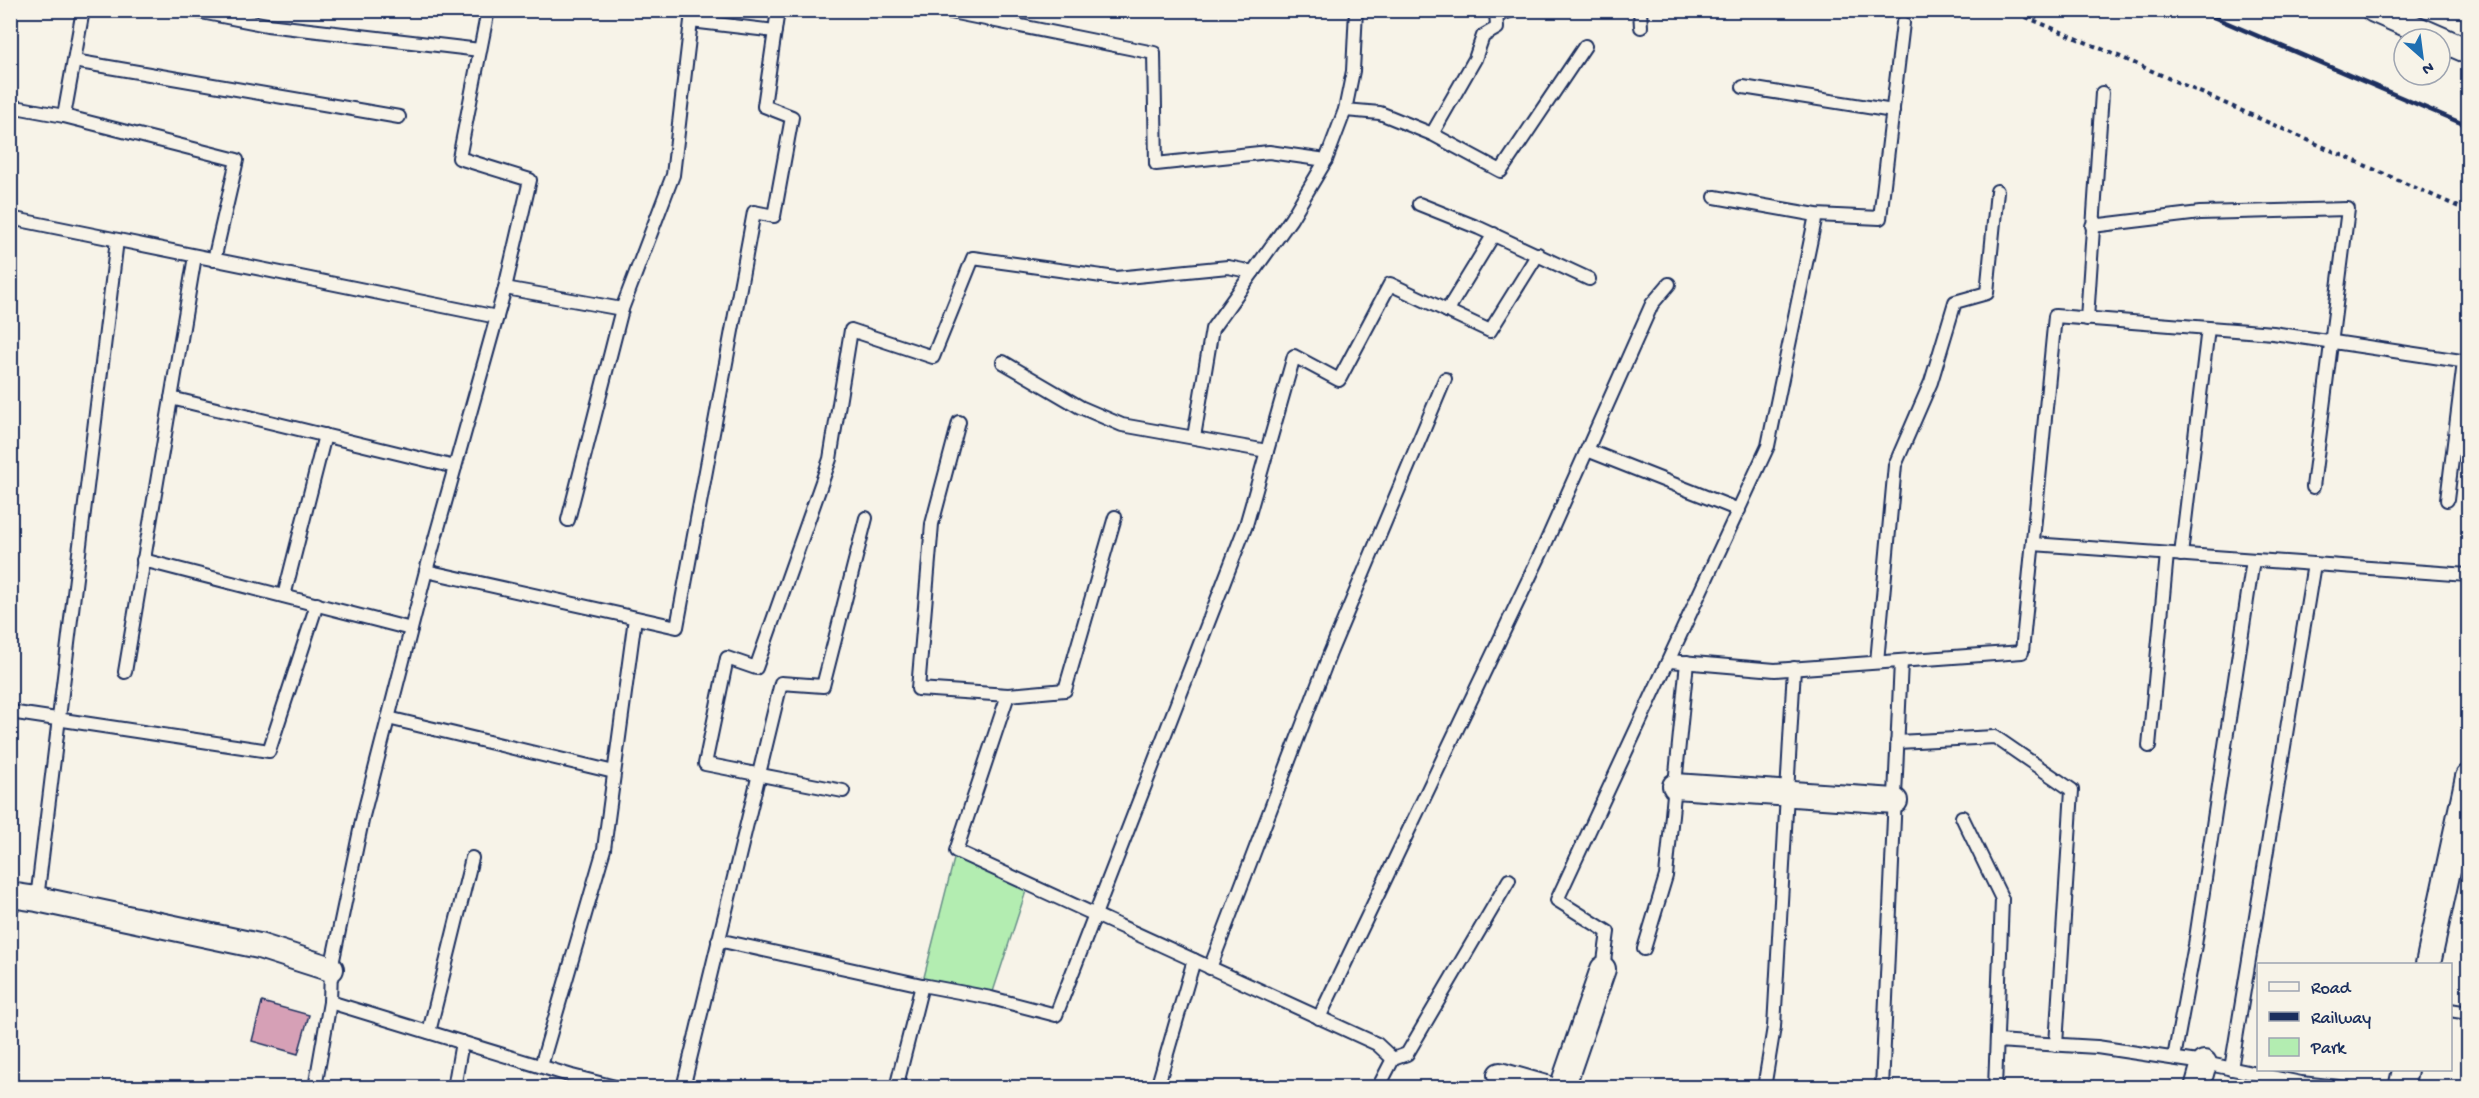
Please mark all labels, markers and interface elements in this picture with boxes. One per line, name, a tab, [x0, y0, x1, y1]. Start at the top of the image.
north arrow	[2392, 27, 2452, 87]
text: N	[2418, 56, 2436, 78]
legend	[2257, 963, 2452, 1071]
text: Road	[2311, 979, 2352, 1000]
text: Railway	[2311, 1009, 2371, 1030]
text: Park	[2310, 1039, 2347, 1060]

